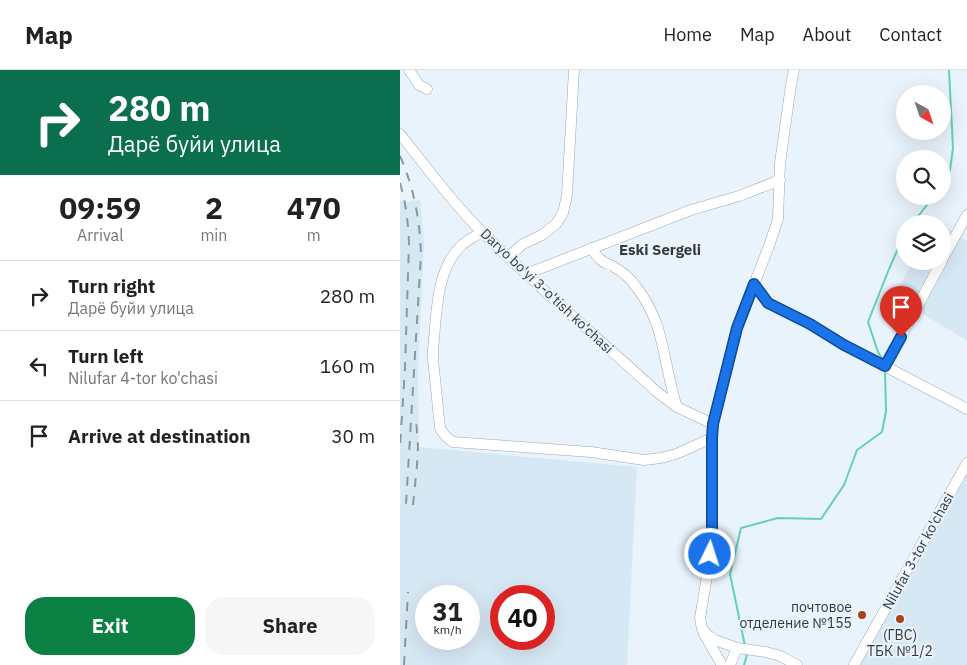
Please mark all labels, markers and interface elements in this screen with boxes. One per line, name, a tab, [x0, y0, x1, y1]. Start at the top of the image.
text: Map	[25, 19, 73, 51]
text: Home	[664, 23, 712, 46]
text: Map	[740, 23, 775, 46]
text: About	[803, 23, 851, 46]
text: Contact	[879, 23, 942, 46]
text: 280 m	[108, 85, 211, 131]
north arrow	[896, 85, 951, 140]
map controls	[896, 85, 951, 270]
icon: right	[25, 90, 90, 155]
text: Дарё буйи улица	[108, 129, 281, 158]
button: search	[896, 150, 951, 205]
text: 09:59	[59, 188, 141, 227]
text: 2	[205, 188, 223, 227]
text: 470	[287, 188, 341, 227]
button: layers	[896, 215, 951, 270]
text: Arrival	[77, 225, 124, 245]
text: min	[200, 225, 227, 245]
text: m	[307, 225, 321, 245]
street label: Daryo bo'yi 3-o'tish ko'chasi	[477, 225, 617, 357]
district label: Eski Sergeli	[619, 240, 701, 259]
text: Turn right	[68, 274, 155, 298]
icon: right	[25, 282, 53, 310]
text: 280 m	[320, 284, 375, 308]
pin	[880, 286, 922, 337]
icon: arrive	[887, 293, 915, 321]
text: Дарё буйи улица	[68, 298, 194, 318]
text: Turn left	[68, 344, 144, 368]
icon: left	[25, 352, 53, 380]
text: 160 m	[320, 354, 375, 378]
text: Nilufar 4-tor ko'chasi	[68, 368, 218, 388]
icon: arrive	[25, 422, 53, 450]
text: Arrive at destination	[68, 424, 251, 448]
text: 30 m	[331, 424, 375, 448]
street label: Nilufar 3-tor ko'chasi	[878, 489, 958, 613]
position arrow	[683, 527, 735, 579]
speed limit sign: 40	[490, 585, 555, 650]
text: 31	[432, 595, 463, 628]
button: Exit	[25, 597, 195, 655]
button: Share	[205, 597, 375, 655]
place label: почтовое отделение №155	[739, 598, 852, 632]
marker: почтовое отделение №155	[856, 609, 868, 621]
marker: (ГВС) ТБК №1/2	[894, 613, 906, 625]
text: km/h	[433, 622, 462, 637]
place label: (ГВС) ТБК №1/2	[867, 626, 933, 660]

